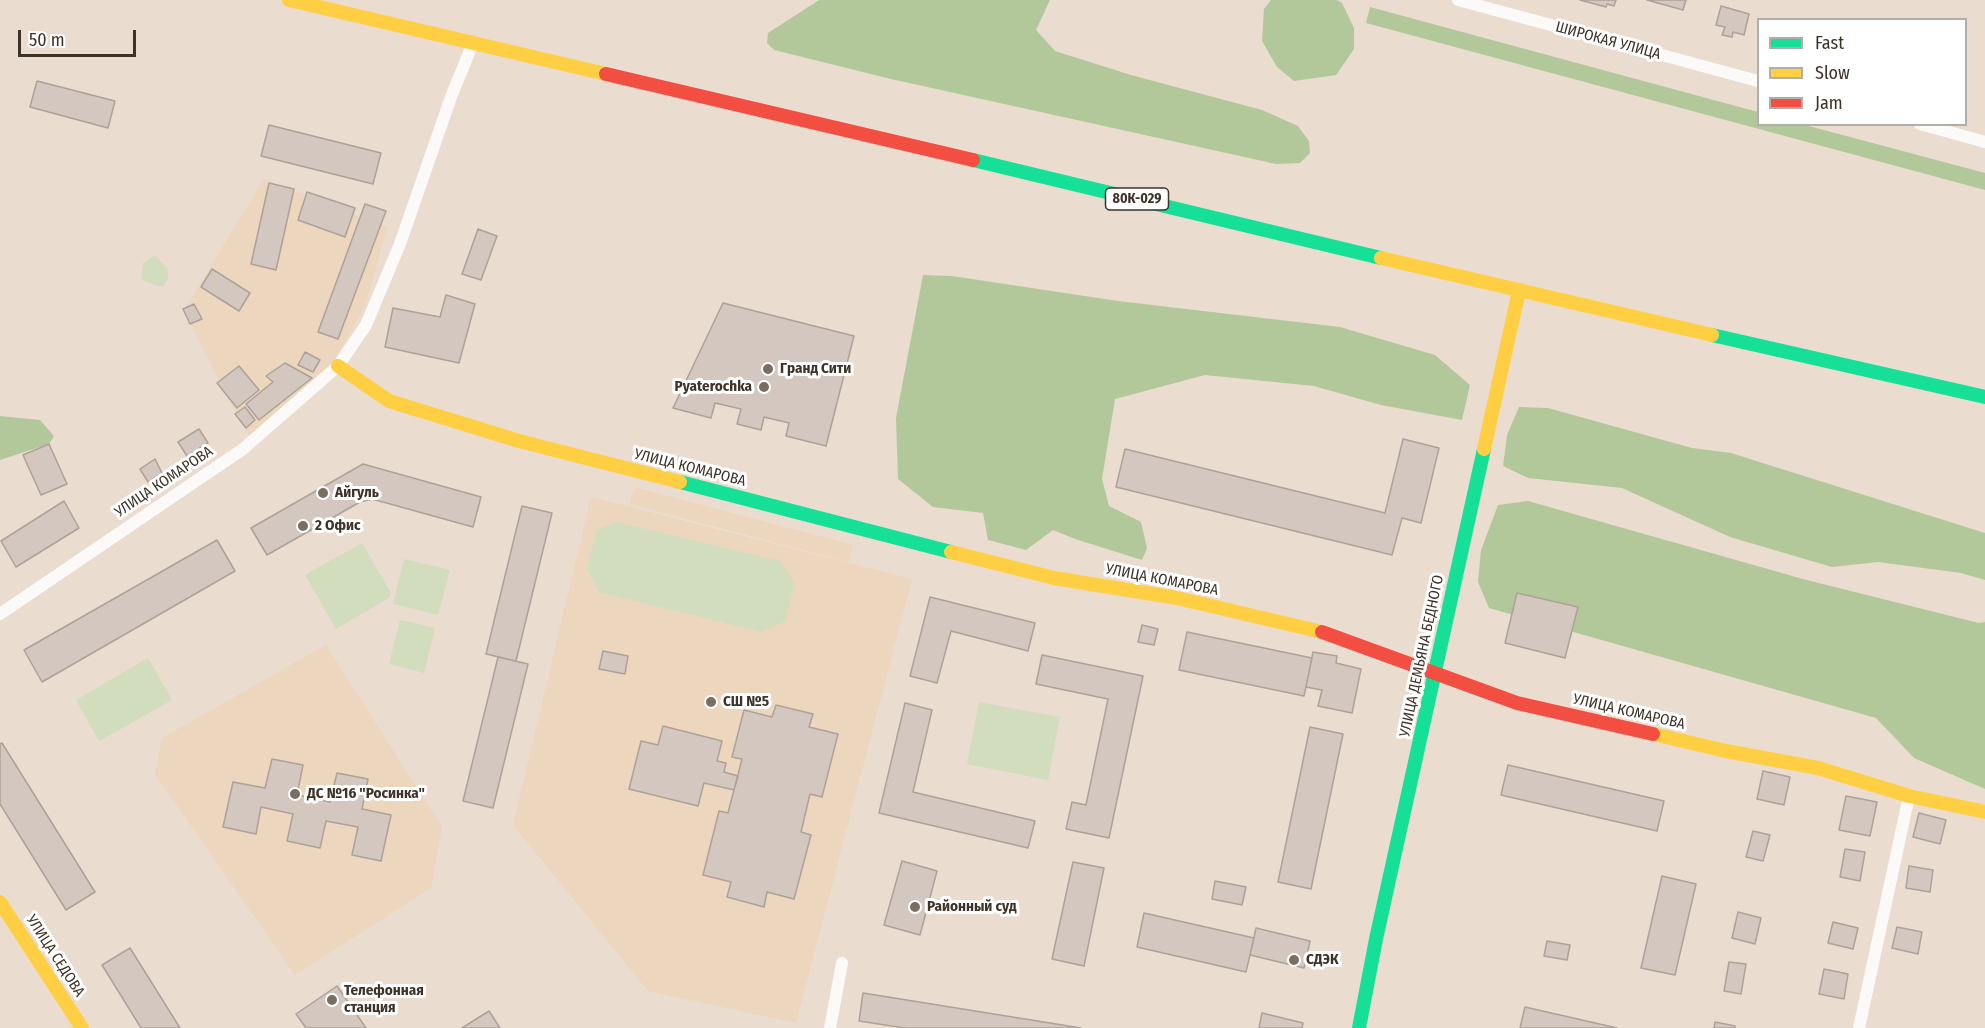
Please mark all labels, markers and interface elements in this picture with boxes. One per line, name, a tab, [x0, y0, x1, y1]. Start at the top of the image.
scale bar	[21, 18, 140, 56]
street label: ШИРОКАЯ УЛИЦА	[1553, 18, 1663, 64]
legend	[1757, 18, 1967, 126]
text: 50 m	[29, 29, 65, 51]
text: Fast	[1815, 32, 1844, 54]
text: Slow	[1815, 62, 1850, 84]
text: Jam	[1815, 92, 1843, 114]
road number: 80К-029	[1106, 188, 1168, 210]
place label: Гранд Сити	[780, 360, 851, 378]
marker: Гранд Сити	[761, 362, 775, 376]
place label: Pyaterochka	[675, 378, 752, 396]
marker: Pyaterochka	[757, 380, 771, 394]
street label: УЛИЦА КОМАРОВА	[112, 443, 216, 521]
street label: УЛИЦА КОМАРОВА	[632, 445, 748, 491]
place label: Айгуль	[335, 484, 379, 502]
marker: Айгуль	[316, 486, 330, 500]
place label: 2 Офис	[315, 517, 361, 535]
marker: 2 Офис	[296, 519, 310, 533]
street label: УЛИЦА КОМАРОВА	[1104, 560, 1220, 600]
street label: УЛИЦА ДЕМЬЯНА БЕДНОГО	[1396, 573, 1448, 739]
street label: УЛИЦА КОМАРОВА	[1571, 690, 1687, 734]
place label: СШ №5	[723, 693, 769, 711]
marker: СШ №5	[704, 695, 718, 709]
place label: ДС №16 "Росинка"	[307, 785, 425, 803]
marker: ДС №16 "Росинка"	[288, 787, 302, 801]
place label: Районный суд	[927, 898, 1017, 916]
marker: Районный суд	[908, 900, 922, 914]
street label: УЛИЦА СЕДОВА	[22, 912, 88, 1000]
place label: СДЭК	[1306, 951, 1339, 969]
marker: СДЭК	[1287, 953, 1301, 967]
place label: Телефонная станция	[344, 982, 424, 1017]
marker: Телефонная станция	[325, 993, 339, 1007]

